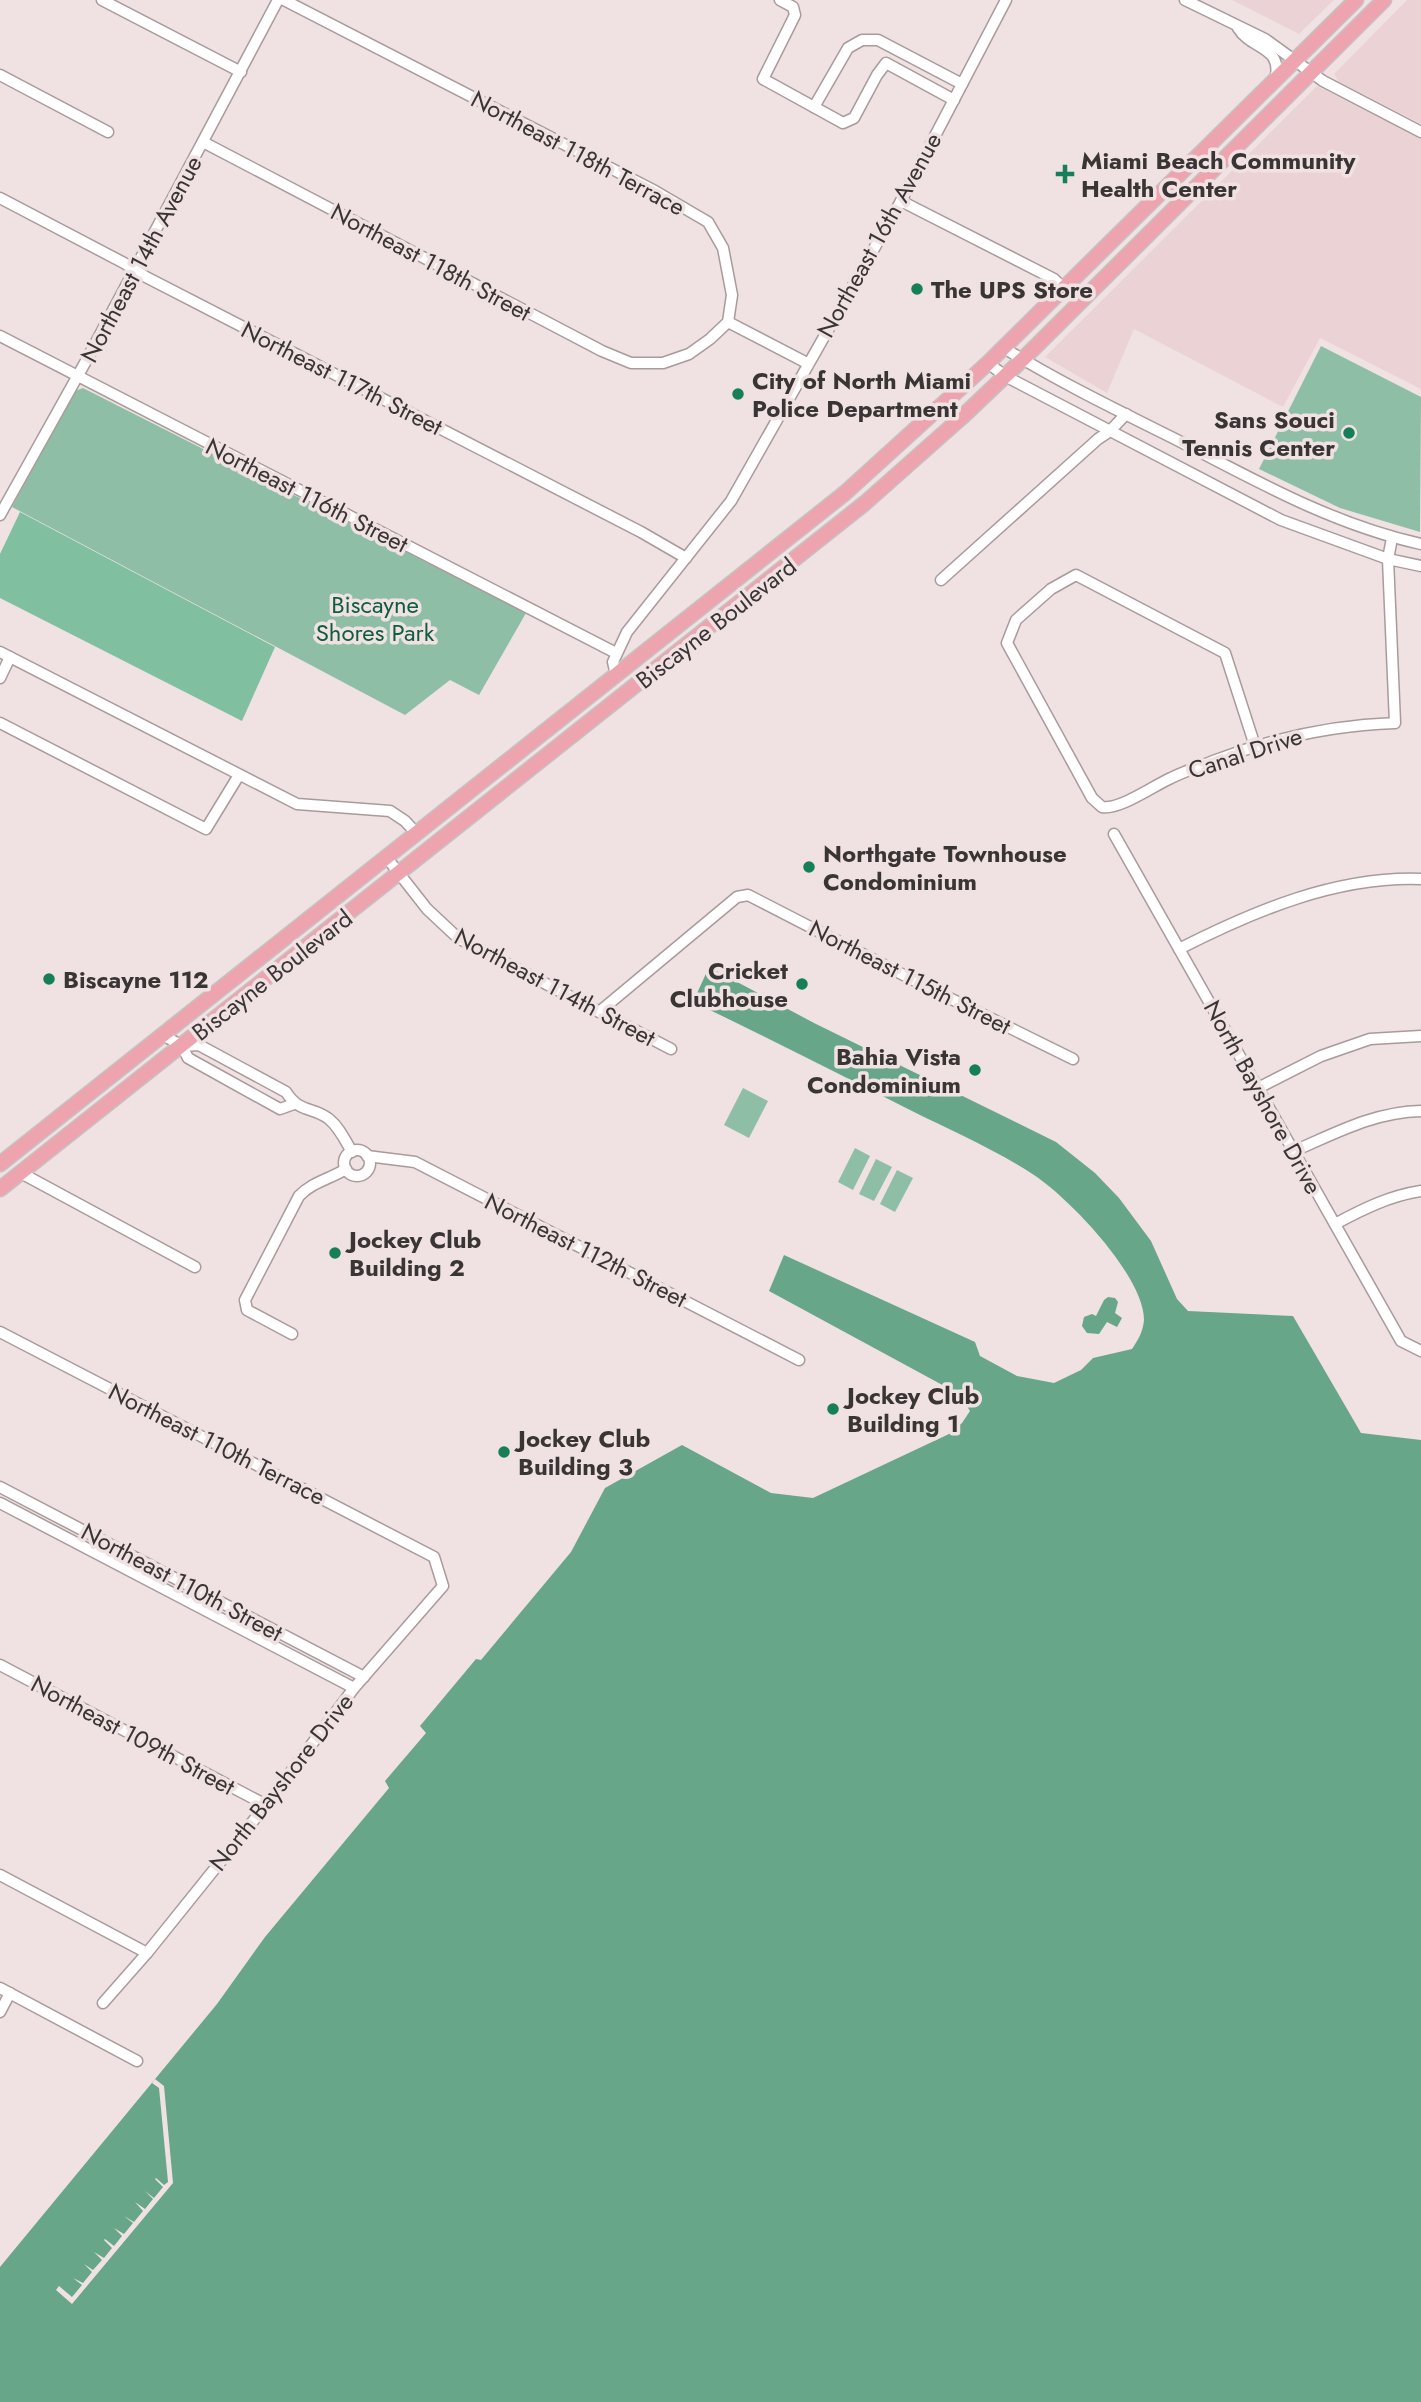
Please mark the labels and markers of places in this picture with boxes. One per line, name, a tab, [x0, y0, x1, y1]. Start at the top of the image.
place label: Miami Beach Community Health Center	[1081, 143, 1356, 206]
marker: Miami Beach Community Health Center	[1055, 164, 1075, 184]
place label: The UPS Store	[931, 272, 1093, 307]
marker: The UPS Store	[909, 281, 925, 297]
place label: City of North Miami Police Department	[752, 363, 971, 426]
marker: City of North Miami Police Department	[730, 386, 746, 402]
place label: Sans Souci Tennis Center	[1182, 402, 1335, 465]
marker: Sans Souci Tennis Center	[1341, 425, 1357, 441]
place label: Northgate Townhouse Condominium	[823, 836, 1067, 899]
marker: Northgate Townhouse Condominium	[801, 859, 817, 875]
place label: Cricket Clubhouse	[670, 953, 788, 1016]
place label: Biscayne 112	[63, 962, 209, 997]
marker: Biscayne 112	[41, 971, 57, 987]
marker: Cricket Clubhouse	[794, 976, 810, 992]
place label: Bahia Vista Condominium	[807, 1039, 961, 1102]
marker: Bahia Vista Condominium	[967, 1062, 983, 1078]
place label: Jockey Club Building 2	[345, 1222, 482, 1285]
marker: Jockey Club Building 2	[327, 1245, 343, 1261]
place label: Jockey Club Building 1	[843, 1378, 980, 1441]
marker: Jockey Club Building 1	[825, 1401, 841, 1417]
place label: Jockey Club Building 3	[514, 1421, 651, 1484]
marker: Jockey Club Building 3	[496, 1444, 512, 1460]

